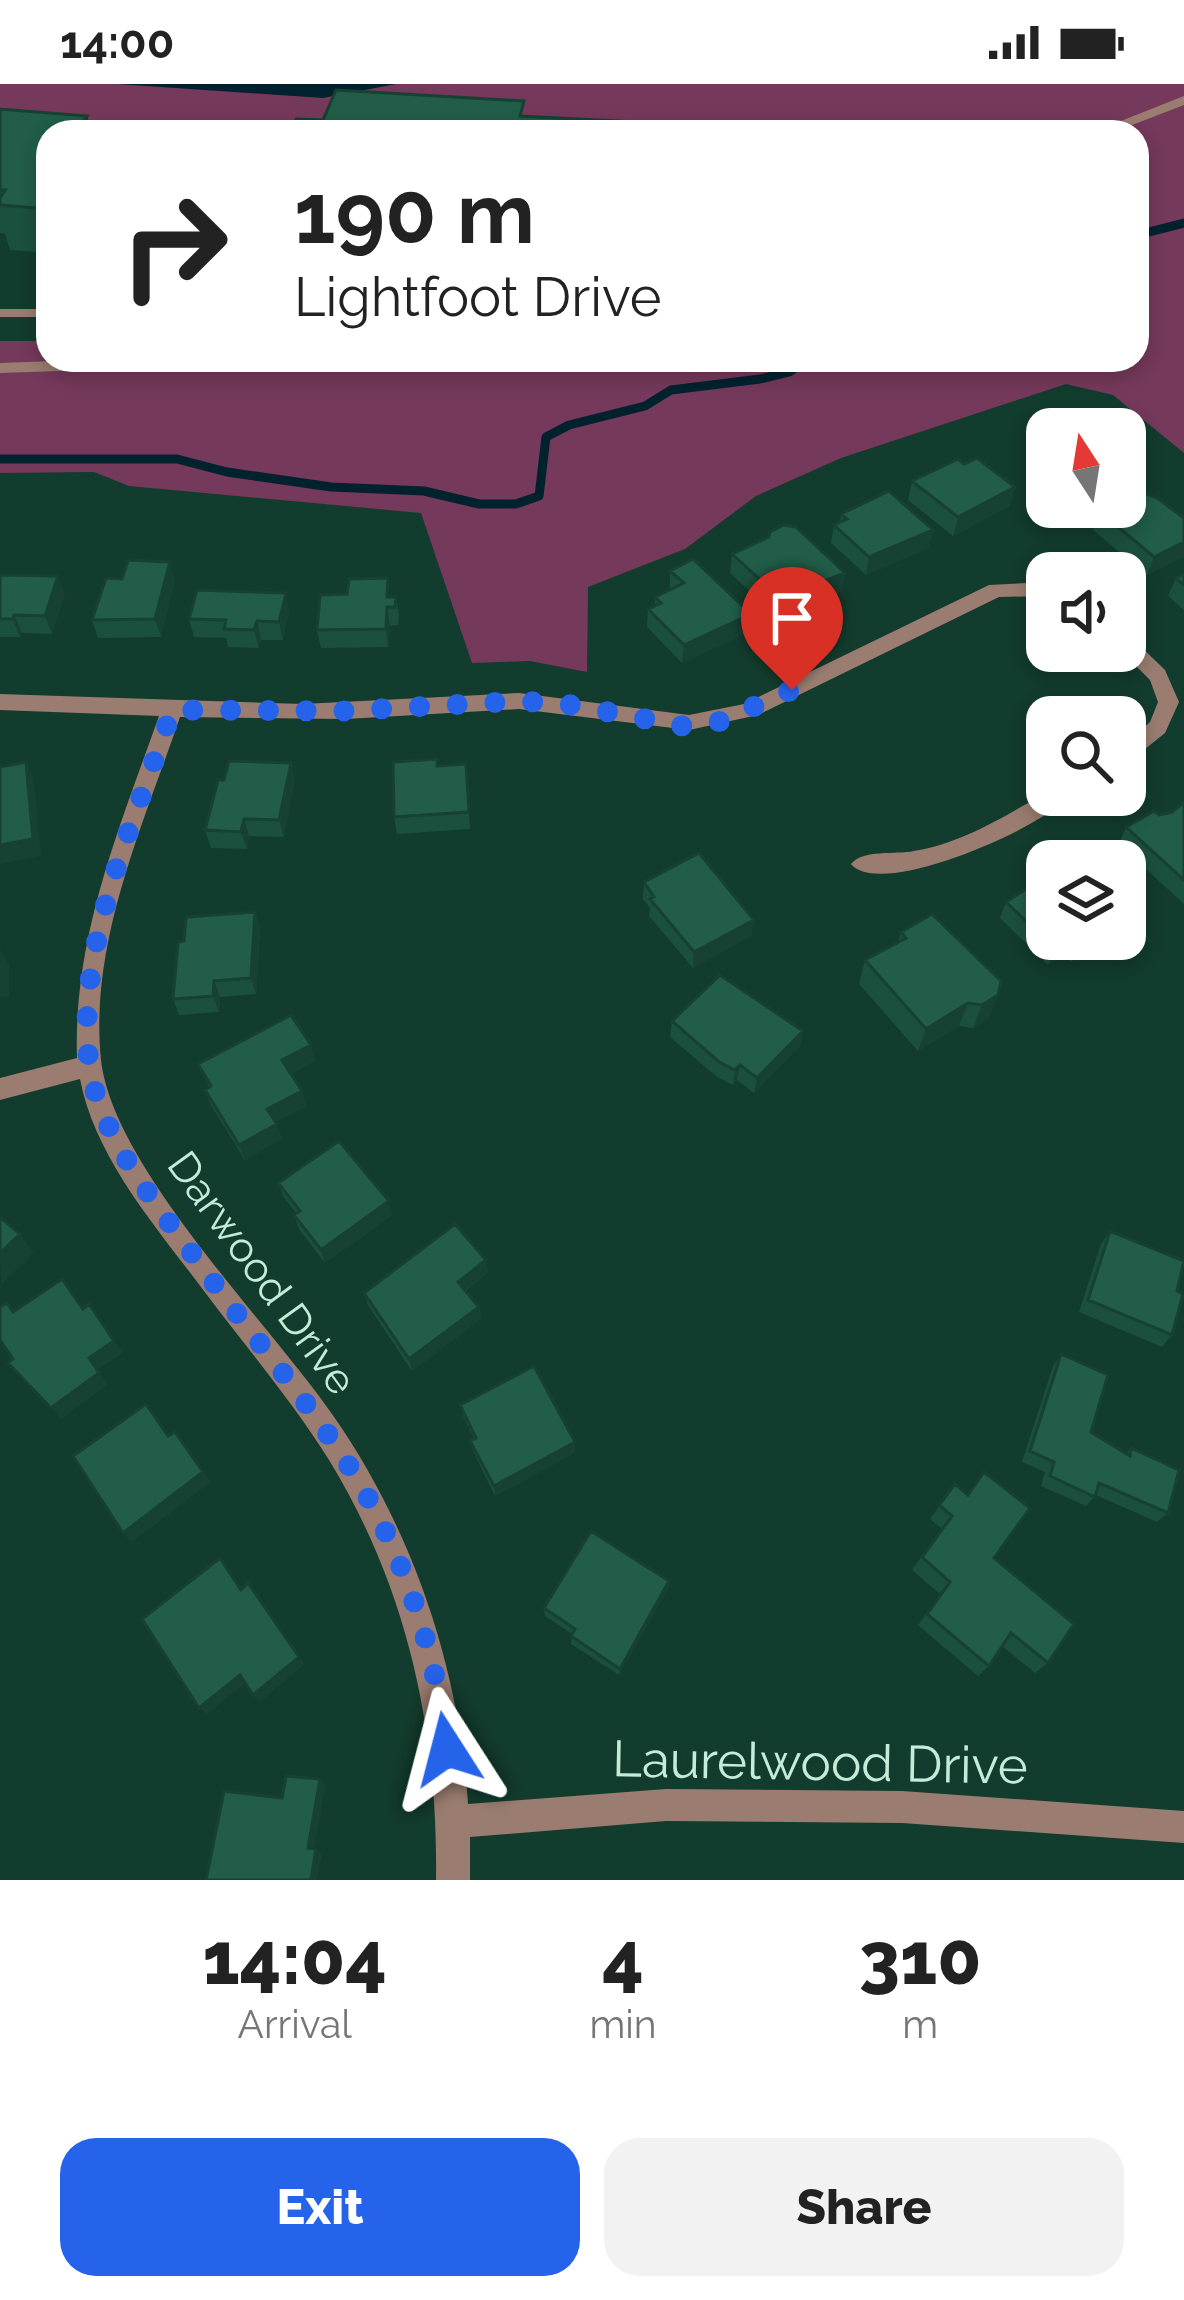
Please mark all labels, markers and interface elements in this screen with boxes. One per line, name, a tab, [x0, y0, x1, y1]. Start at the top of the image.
text: 14:00	[60, 16, 174, 69]
text: 190 m	[294, 164, 535, 263]
icon: right	[96, 168, 252, 324]
text: Lightfoot Drive	[294, 265, 661, 329]
north arrow	[1026, 408, 1146, 528]
map controls	[1026, 408, 1146, 960]
button: sound	[1026, 552, 1146, 672]
pin	[741, 567, 843, 690]
icon: arrive	[759, 585, 825, 651]
button: search	[1026, 696, 1146, 816]
button: layers	[1026, 840, 1146, 960]
street label: Darwood Drive	[158, 1142, 366, 1404]
position arrow	[384, 1686, 510, 1812]
street label: Laurelwood Drive	[612, 1728, 1028, 1796]
text: 14:04	[202, 1916, 387, 2001]
text: 4	[602, 1916, 644, 2001]
text: 310	[859, 1916, 982, 2001]
text: Arrival	[238, 2001, 352, 2047]
text: min	[589, 2001, 657, 2047]
text: m	[902, 2001, 938, 2047]
button: Exit	[60, 2138, 580, 2276]
button: Share	[604, 2138, 1124, 2276]

